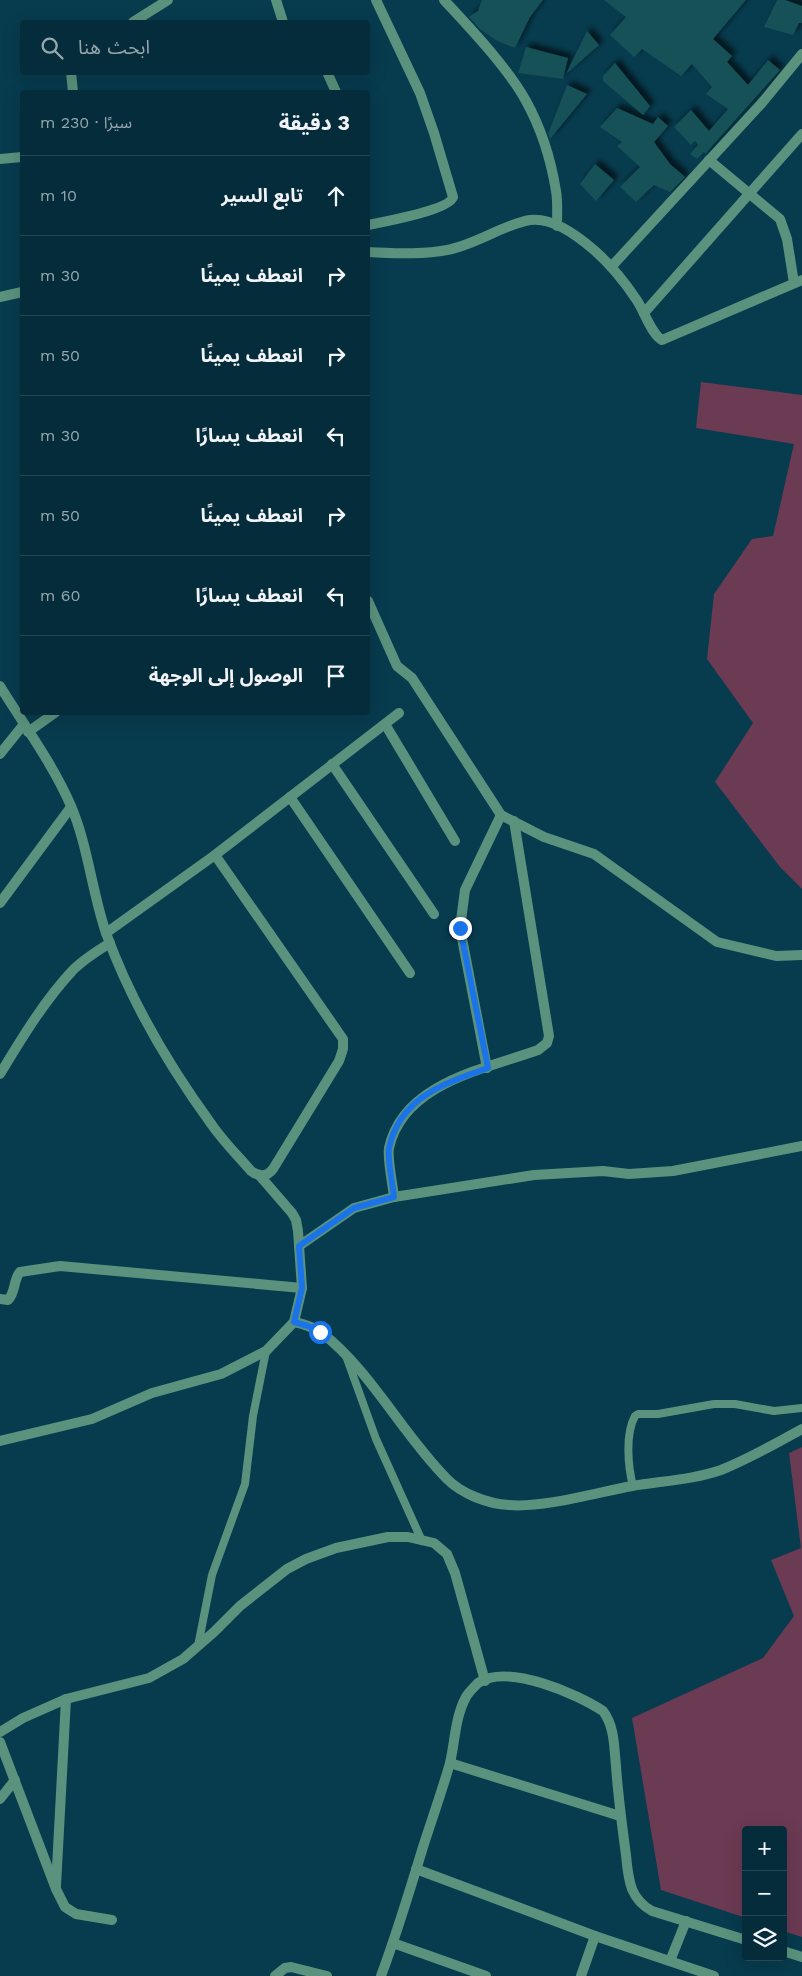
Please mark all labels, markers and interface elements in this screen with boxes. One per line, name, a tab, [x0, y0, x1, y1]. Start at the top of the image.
search box	[20, 20, 370, 75]
icon: search	[38, 34, 66, 62]
text: ابحث هنا	[78, 36, 150, 59]
text: 3 دقيقة	[279, 110, 350, 135]
text: سيرًا · 230 m	[40, 113, 132, 132]
icon: ahead	[322, 182, 350, 210]
text: تابع السير	[221, 184, 303, 207]
text: 10 m	[40, 186, 77, 205]
icon: right	[322, 262, 350, 290]
text: انعطف يمينًا	[200, 264, 303, 287]
text: 30 m	[40, 266, 80, 285]
icon: right	[322, 342, 350, 370]
text: انعطف يمينًا	[200, 344, 303, 367]
text: 50 m	[40, 346, 80, 365]
icon: left	[322, 422, 350, 450]
text: انعطف يسارًا	[195, 424, 303, 447]
text: 30 m	[40, 426, 80, 445]
icon: right	[322, 502, 350, 530]
text: انعطف يمينًا	[200, 504, 303, 527]
text: 50 m	[40, 506, 80, 525]
icon: left	[322, 582, 350, 610]
text: انعطف يسارًا	[195, 584, 303, 607]
text: 60 m	[40, 586, 80, 605]
icon: arrive	[322, 662, 350, 690]
text: الوصول إلى الوجهة	[149, 664, 303, 687]
route end	[449, 917, 472, 940]
route start	[309, 1321, 332, 1344]
map controls	[742, 1826, 787, 1961]
button: +	[742, 1826, 787, 1871]
button: −	[742, 1871, 787, 1916]
button: layers	[742, 1916, 787, 1961]

